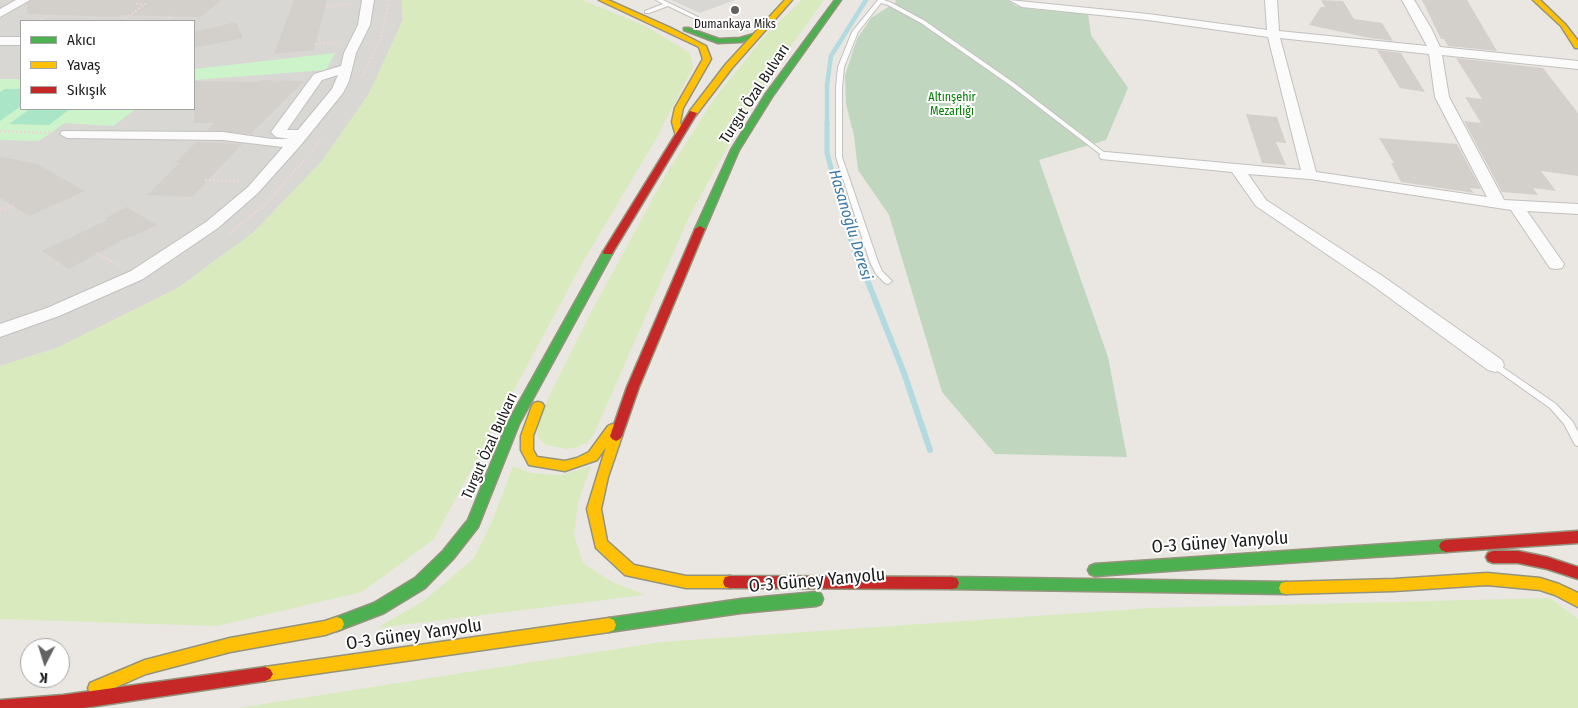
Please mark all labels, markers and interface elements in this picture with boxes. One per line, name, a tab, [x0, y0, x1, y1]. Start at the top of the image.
marker: Dumankaya Miks	[729, 4, 741, 16]
place label: Dumankaya Miks	[694, 18, 776, 32]
legend	[20, 20, 195, 110]
text: Akıcı	[67, 31, 96, 49]
street label: Turgut Özal Bulvarı	[716, 41, 794, 147]
text: Yavaş	[67, 56, 101, 74]
text: Sıkışık	[67, 81, 106, 99]
park label: Altınşehir Mezarlığı	[928, 91, 976, 119]
water label: Hasanoğlu Deresi	[824, 167, 876, 283]
street label: Turgut Özal Bulvarı	[458, 390, 522, 502]
street label: O-3 Güney Yanyolu	[1151, 527, 1289, 559]
street label: O-3 Güney Yanyolu	[748, 564, 886, 598]
street label: O-3 Güney Yanyolu	[345, 615, 483, 655]
north arrow	[20, 638, 70, 688]
text: K	[39, 669, 49, 686]

